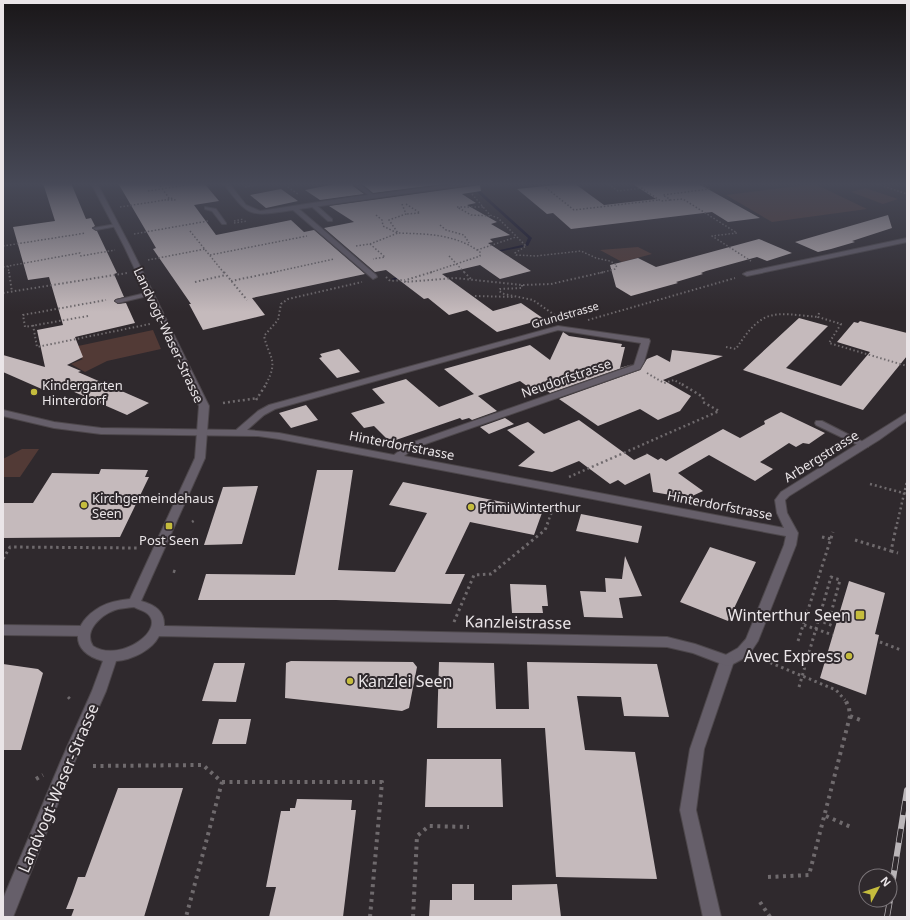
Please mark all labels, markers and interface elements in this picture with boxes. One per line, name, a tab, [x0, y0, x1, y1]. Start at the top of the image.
street label: Landvogt-Waser-Strasse	[130, 264, 208, 406]
street label: Grundstrasse	[529, 298, 600, 331]
street label: Neudorfstrasse	[519, 354, 613, 402]
place label: Kindergarten Hinterdorf	[42, 376, 123, 409]
marker: Kindergarten Hinterdorf	[29, 387, 39, 397]
street label: Hinterdorfstrasse	[348, 426, 456, 464]
street label: Arbergstrasse	[780, 426, 862, 486]
street label: Hinterdorfstrasse	[666, 486, 774, 524]
place label: Kirchgemeindehaus Seen	[92, 489, 214, 522]
place label: Pfimi Winterthur	[479, 498, 581, 516]
marker: Kirchgemeindehaus Seen	[79, 500, 89, 510]
marker: Pfimi Winterthur	[466, 502, 476, 512]
marker: Post Seen	[164, 521, 174, 531]
place label: Post Seen	[139, 531, 199, 549]
place label: Winterthur Seen	[728, 604, 851, 626]
marker: Winterthur Seen	[854, 609, 866, 621]
street label: Kanzleistrasse	[465, 610, 571, 634]
place label: Avec Express	[744, 645, 841, 667]
marker: Avec Express	[844, 651, 854, 661]
place label: Kanzlei Seen	[358, 670, 452, 692]
marker: Kanzlei Seen	[345, 676, 355, 686]
street label: Landvogt-Waser-Strasse	[12, 700, 104, 876]
north arrow	[858, 868, 898, 908]
text: N	[877, 873, 895, 890]

